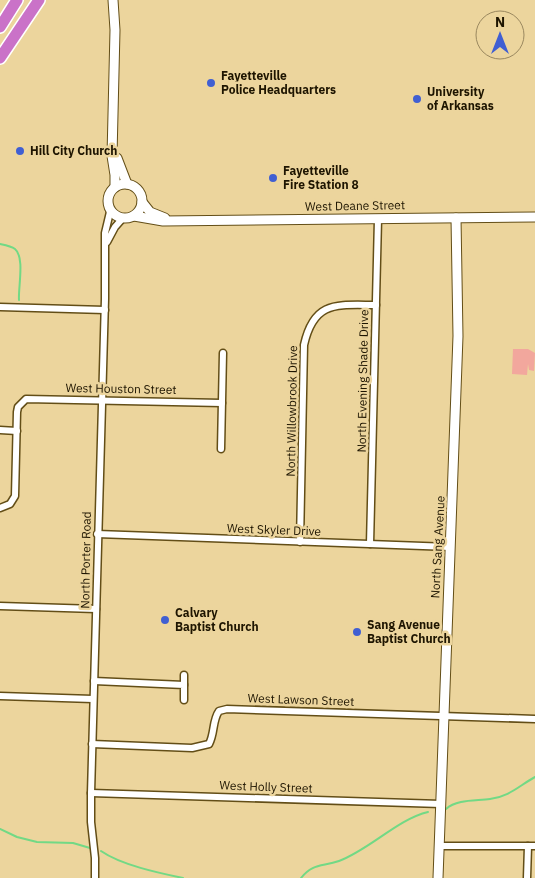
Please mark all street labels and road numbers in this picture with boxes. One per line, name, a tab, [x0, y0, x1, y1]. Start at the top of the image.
street label: West Deane Street	[305, 197, 405, 214]
street label: North Evening Shade Drive	[354, 309, 371, 453]
street label: North Willowbrook Drive	[283, 345, 300, 477]
street label: West Houston Street	[65, 380, 177, 397]
street label: North Sang Avenue	[427, 495, 448, 599]
street label: North Porter Road	[77, 511, 94, 609]
street label: West Skyler Drive	[227, 520, 322, 539]
street label: West Lawson Street	[247, 690, 355, 709]
street label: West Holly Street	[219, 777, 313, 796]

